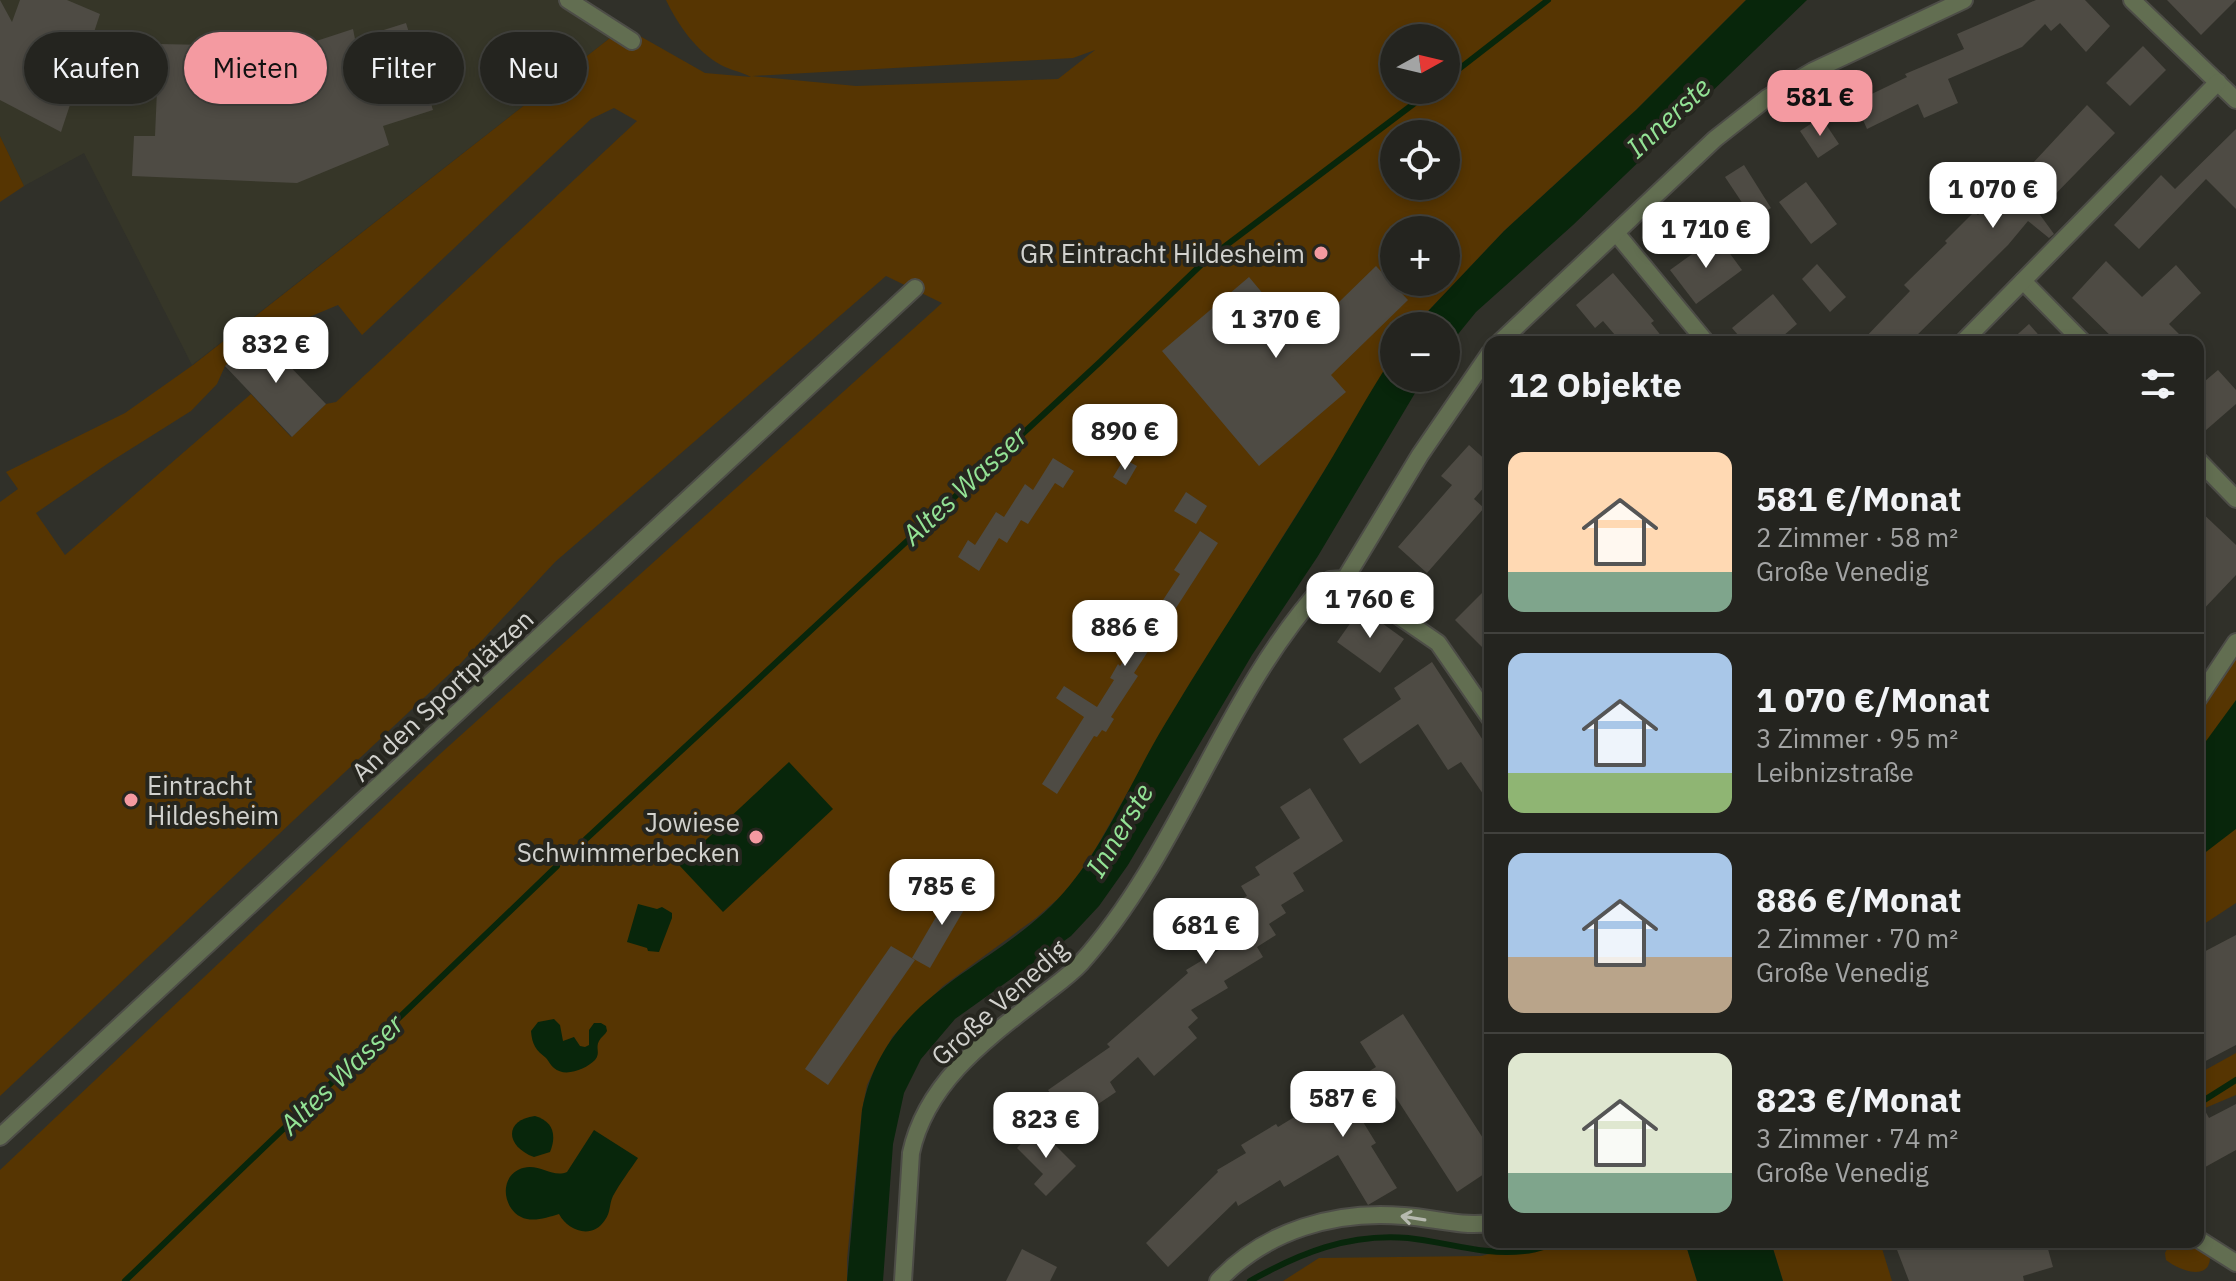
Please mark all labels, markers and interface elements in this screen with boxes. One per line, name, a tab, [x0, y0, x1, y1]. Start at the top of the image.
north arrow	[1380, 24, 1460, 104]
map controls	[1380, 24, 1460, 392]
chip: Kaufen	[24, 32, 168, 104]
chip: Mieten	[184, 32, 327, 104]
chip: Filter	[343, 32, 464, 104]
chip: Neu	[480, 32, 587, 104]
water label: Innerste	[1618, 68, 1718, 166]
pin: 581 €	[1764, 70, 1876, 138]
text: 581 €	[1785, 79, 1855, 113]
button: locate	[1380, 120, 1460, 200]
pin: 1 070 €	[1919, 162, 2067, 230]
text: 1 070 €	[1948, 171, 2038, 205]
pin: 1 710 €	[1632, 202, 1780, 270]
text: 1 710 €	[1661, 211, 1751, 245]
button: +	[1380, 216, 1460, 296]
place label: GR Eintracht Hildesheim	[1020, 236, 1305, 270]
marker: GR Eintracht Hildesheim	[1312, 244, 1330, 262]
pin: 1 370 €	[1202, 292, 1350, 360]
text: 1 370 €	[1231, 301, 1321, 335]
button: −	[1380, 312, 1460, 392]
pin: 832 €	[220, 317, 332, 385]
text: 832 €	[241, 326, 311, 360]
text: 12 Objekte	[1508, 362, 1682, 406]
icon: filters	[2136, 362, 2180, 406]
pin: 890 €	[1069, 404, 1181, 472]
text: 890 €	[1090, 413, 1160, 447]
water label: Altes Wasser	[893, 417, 1035, 553]
text: 581 €/Monat	[1756, 476, 1962, 520]
icon: home	[1572, 484, 1668, 580]
text: 2 Zimmer · 58 m²	[1756, 520, 1958, 554]
text: Große Venedig	[1756, 554, 1929, 588]
pin: 1 760 €	[1296, 572, 1444, 640]
text: 1 760 €	[1325, 581, 1415, 615]
pin: 886 €	[1069, 600, 1181, 668]
street label: An den Sportplätzen	[344, 602, 540, 788]
text: 886 €	[1090, 609, 1160, 643]
text: 1 070 €/Monat	[1756, 677, 1990, 721]
icon: home	[1572, 685, 1668, 781]
text: 3 Zimmer · 95 m²	[1756, 721, 1958, 755]
text: Leibnizstraße	[1756, 755, 1914, 789]
place label: Eintracht Hildesheim	[147, 768, 279, 832]
water label: Innerste	[1077, 776, 1161, 884]
marker: Eintracht Hildesheim	[122, 791, 140, 809]
place label: Jowiese Schwimmerbecken	[517, 805, 740, 869]
marker: Jowiese Schwimmerbecken	[747, 828, 765, 846]
pin: 785 €	[886, 859, 998, 927]
text: 785 €	[907, 868, 977, 902]
text: 886 €/Monat	[1756, 877, 1962, 921]
icon: home	[1572, 885, 1668, 981]
pin: 681 €	[1150, 898, 1262, 966]
text: 681 €	[1171, 907, 1241, 941]
text: 2 Zimmer · 70 m²	[1756, 921, 1958, 955]
street label: Große Venedig	[923, 931, 1075, 1072]
text: Große Venedig	[1756, 955, 1929, 989]
water label: Altes Wasser	[270, 1005, 411, 1143]
pin: 587 €	[1287, 1071, 1399, 1139]
text: 823 €/Monat	[1756, 1077, 1962, 1121]
text: 587 €	[1308, 1080, 1378, 1114]
icon: home	[1572, 1085, 1668, 1181]
pin: 823 €	[990, 1092, 1102, 1160]
text: 823 €	[1011, 1101, 1081, 1135]
text: 3 Zimmer · 74 m²	[1756, 1121, 1958, 1155]
text: Große Venedig	[1756, 1155, 1929, 1189]
one-way arrow	[1401, 1209, 1426, 1224]

